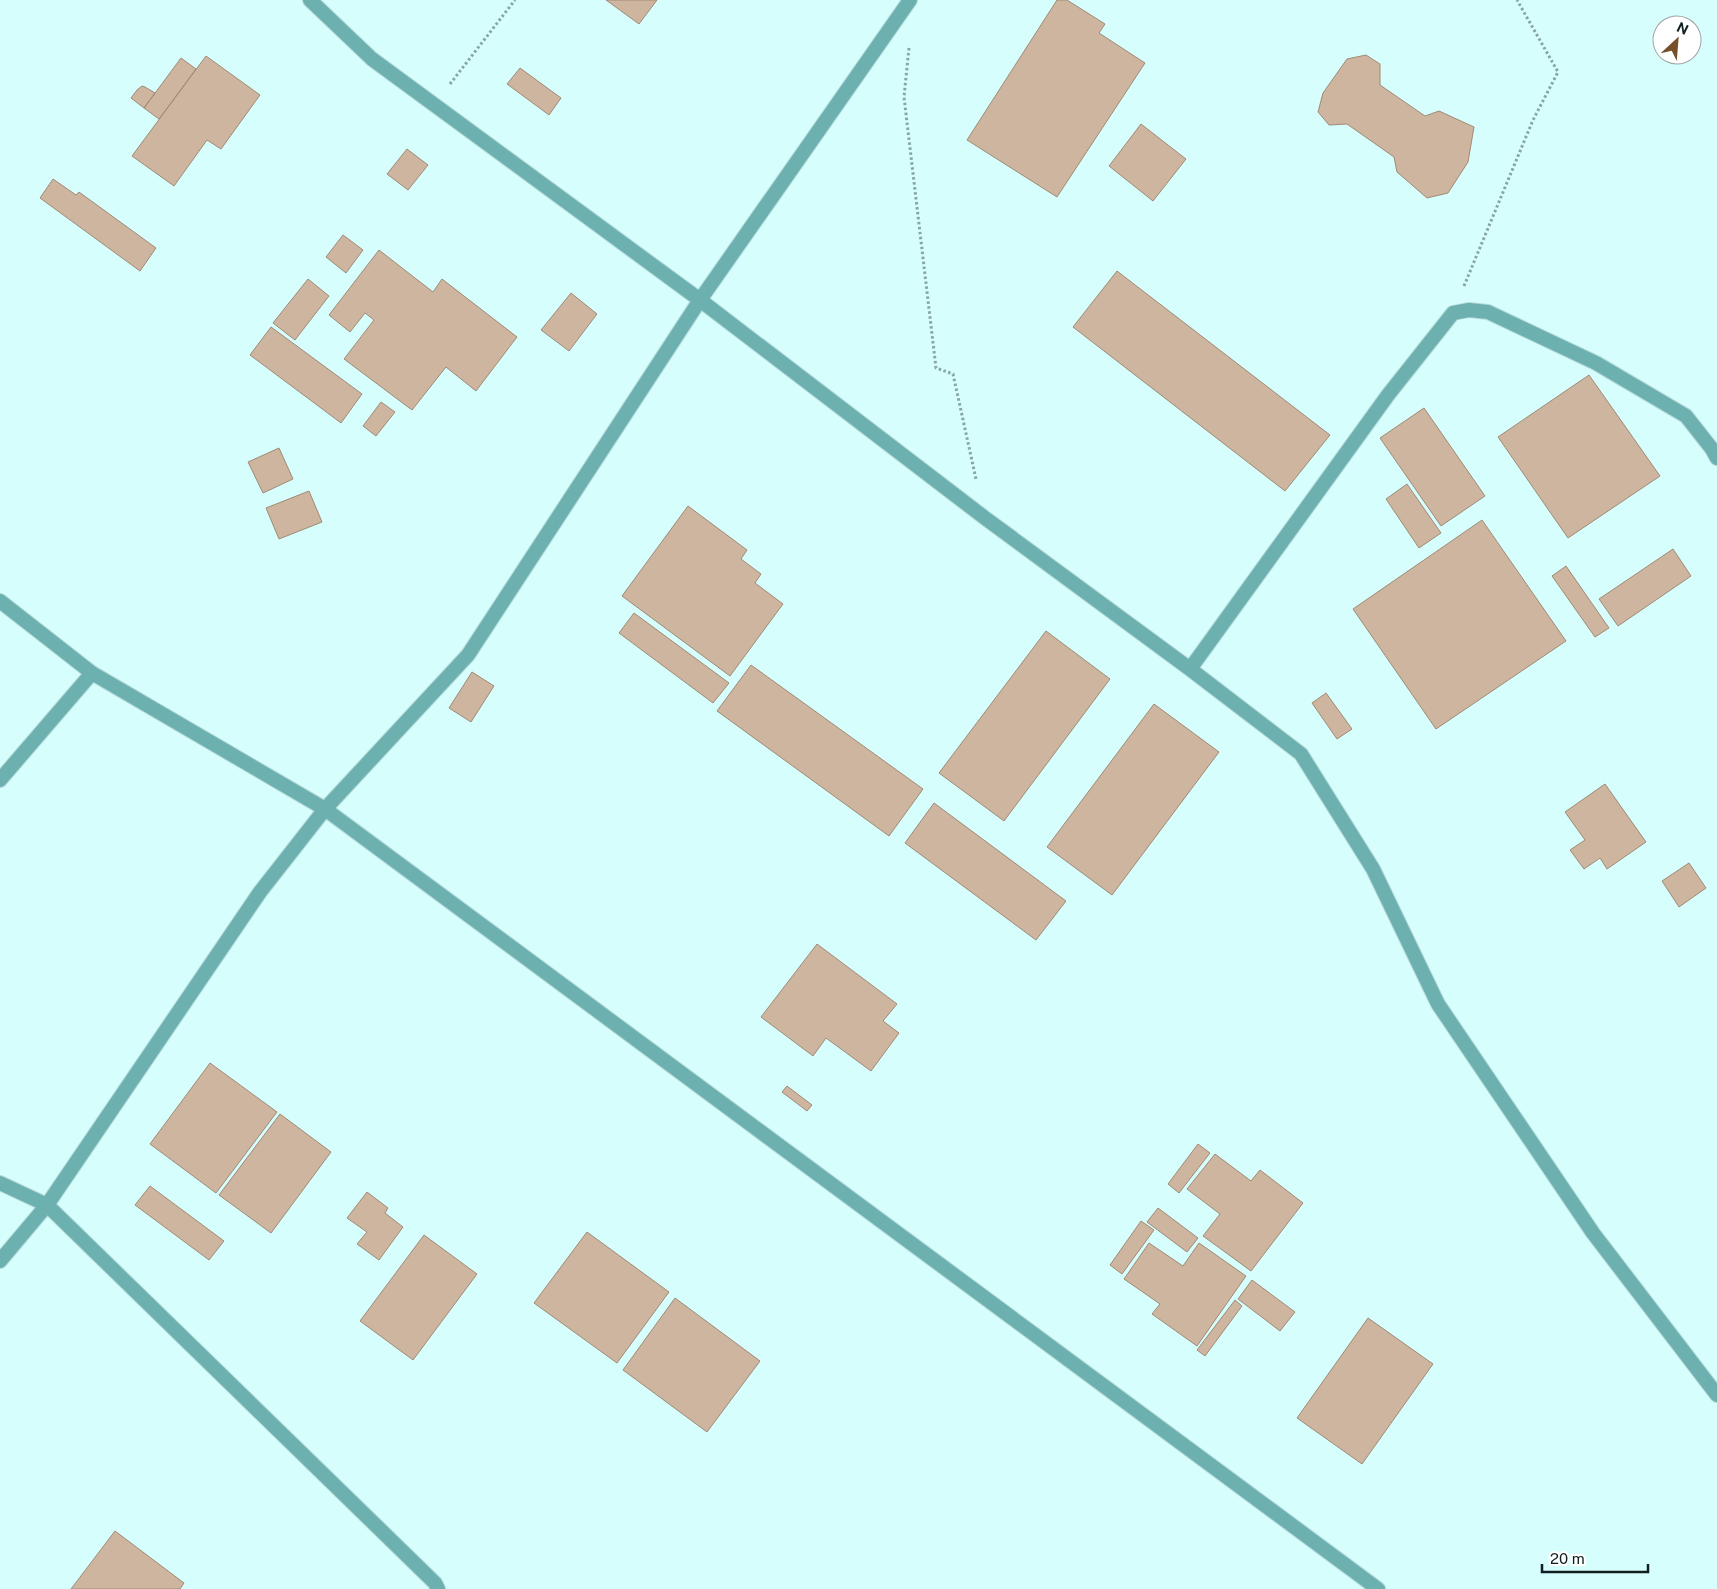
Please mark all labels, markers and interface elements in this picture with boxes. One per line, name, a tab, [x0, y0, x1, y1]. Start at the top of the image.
north arrow	[1652, 15, 1702, 65]
text: N	[1674, 19, 1691, 38]
scale bar	[1542, 1542, 1648, 1574]
text: 20 m	[1550, 1550, 1585, 1567]

